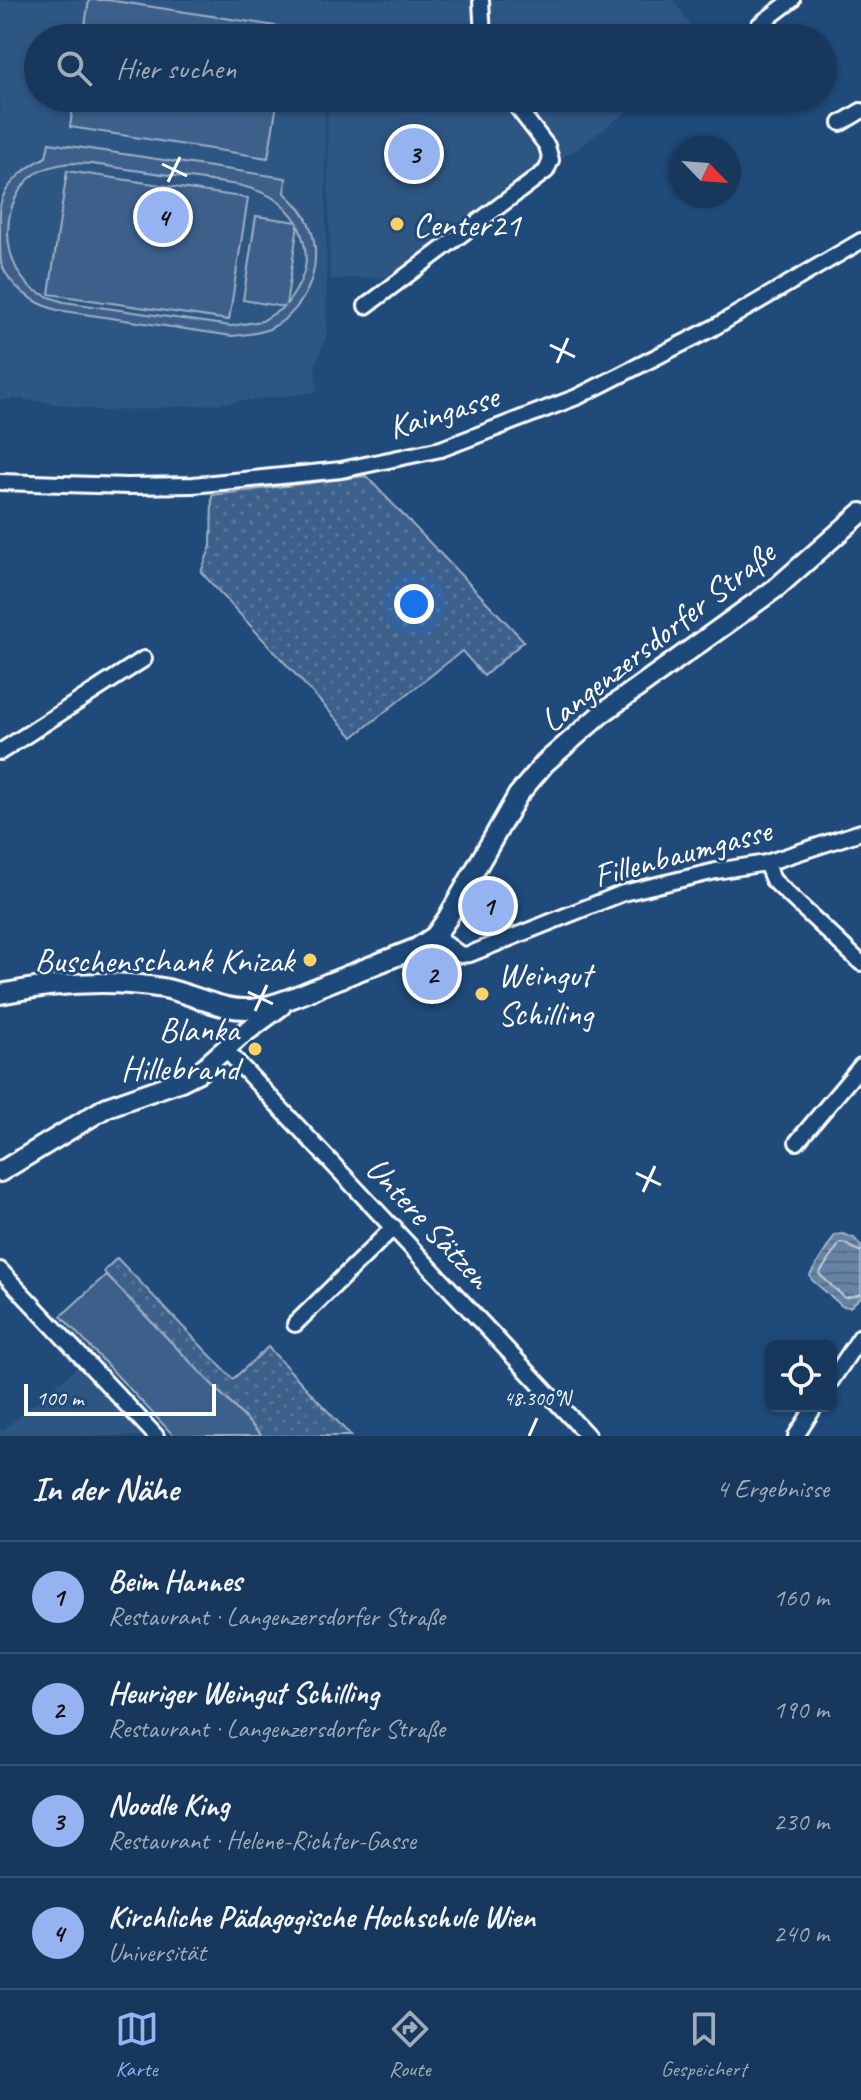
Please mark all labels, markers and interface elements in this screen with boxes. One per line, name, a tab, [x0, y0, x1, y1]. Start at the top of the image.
search box	[24, 24, 837, 112]
icon: search	[52, 46, 96, 90]
text: Hier suchen	[116, 49, 236, 87]
pin: 3	[388, 124, 440, 184]
north arrow	[669, 136, 741, 208]
pin: 4	[137, 187, 189, 247]
place label: Center21	[413, 203, 522, 246]
marker: Center21	[388, 215, 406, 233]
street label: Kaingasse	[383, 374, 506, 448]
street label: Langenzersdorfer Straße	[531, 530, 786, 741]
your location	[394, 584, 434, 624]
street label: Fillenbaumgasse	[589, 808, 777, 897]
pin: 1	[462, 876, 514, 936]
place label: Buschenschank Knizak	[35, 939, 297, 982]
pin: 2	[406, 944, 458, 1004]
marker: Buschenschank Knizak	[301, 951, 319, 969]
place label: Weingut Schilling	[498, 953, 596, 1035]
marker: Weingut Schilling	[473, 985, 491, 1003]
place label: Blanka Hillebrand	[121, 1008, 244, 1090]
marker: Blanka Hillebrand	[246, 1040, 264, 1058]
street label: Untere Sätzen	[357, 1147, 502, 1299]
map controls	[765, 1340, 837, 1412]
button: locate	[765, 1340, 837, 1412]
scale bar	[24, 1380, 216, 1416]
text: 100 m	[36, 1384, 83, 1412]
text: 48.300°N	[504, 1386, 573, 1411]
text: In der Nähe	[32, 1467, 178, 1510]
text: 4 Ergebnisse	[716, 1472, 829, 1505]
text: Beim Hannes	[108, 1562, 242, 1600]
text: 1	[52, 1581, 64, 1614]
text: 160 m	[773, 1581, 829, 1614]
text: Restaurant · Langenzersdorfer Straße	[108, 1600, 445, 1633]
text: Heuriger Weingut Schilling	[108, 1674, 379, 1712]
text: 2	[52, 1693, 64, 1726]
text: 190 m	[773, 1693, 829, 1726]
text: Restaurant · Langenzersdorfer Straße	[108, 1712, 445, 1745]
text: Noodle King	[108, 1786, 229, 1824]
text: 3	[52, 1805, 64, 1838]
text: 230 m	[773, 1805, 829, 1838]
text: Restaurant · Helene-Richter-Gasse	[108, 1824, 416, 1857]
text: Kirchliche Pädagogische Hochschule Wien	[108, 1898, 535, 1936]
text: 4	[52, 1917, 64, 1950]
text: 240 m	[773, 1917, 829, 1950]
text: Universität	[108, 1936, 206, 1969]
tab: Karte	[115, 2007, 159, 2083]
tab: Route	[388, 2007, 432, 2083]
tab: Gespeichert	[661, 2007, 746, 2083]

